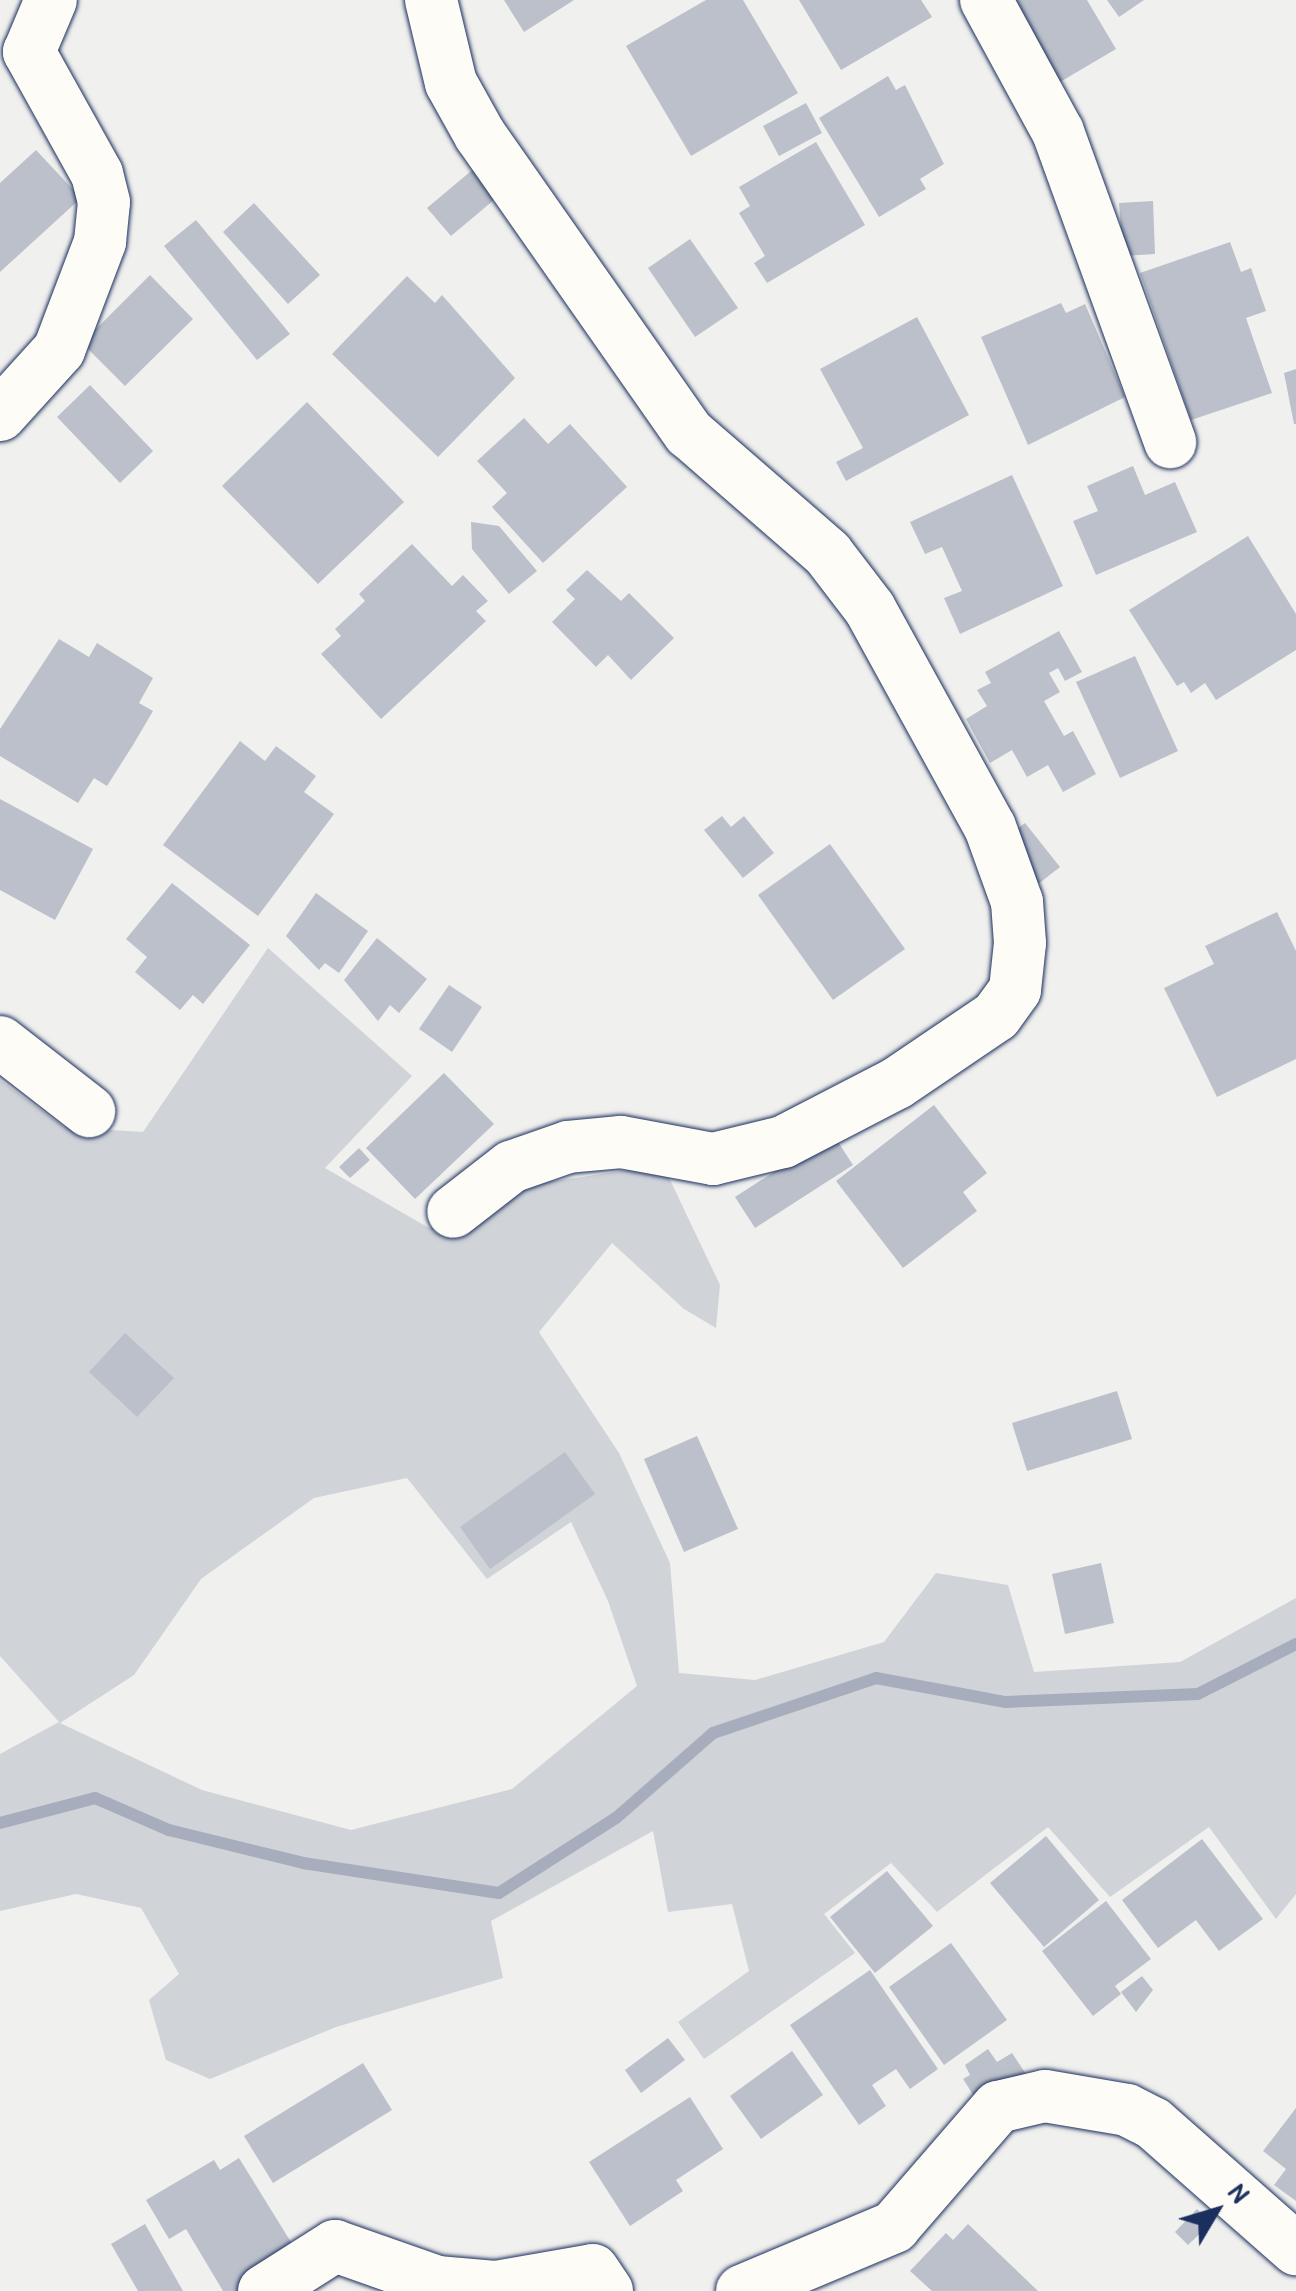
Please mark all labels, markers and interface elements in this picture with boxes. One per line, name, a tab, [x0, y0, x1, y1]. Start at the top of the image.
north arrow	[1166, 2161, 1266, 2261]
text: N	[1220, 2175, 1259, 2210]

